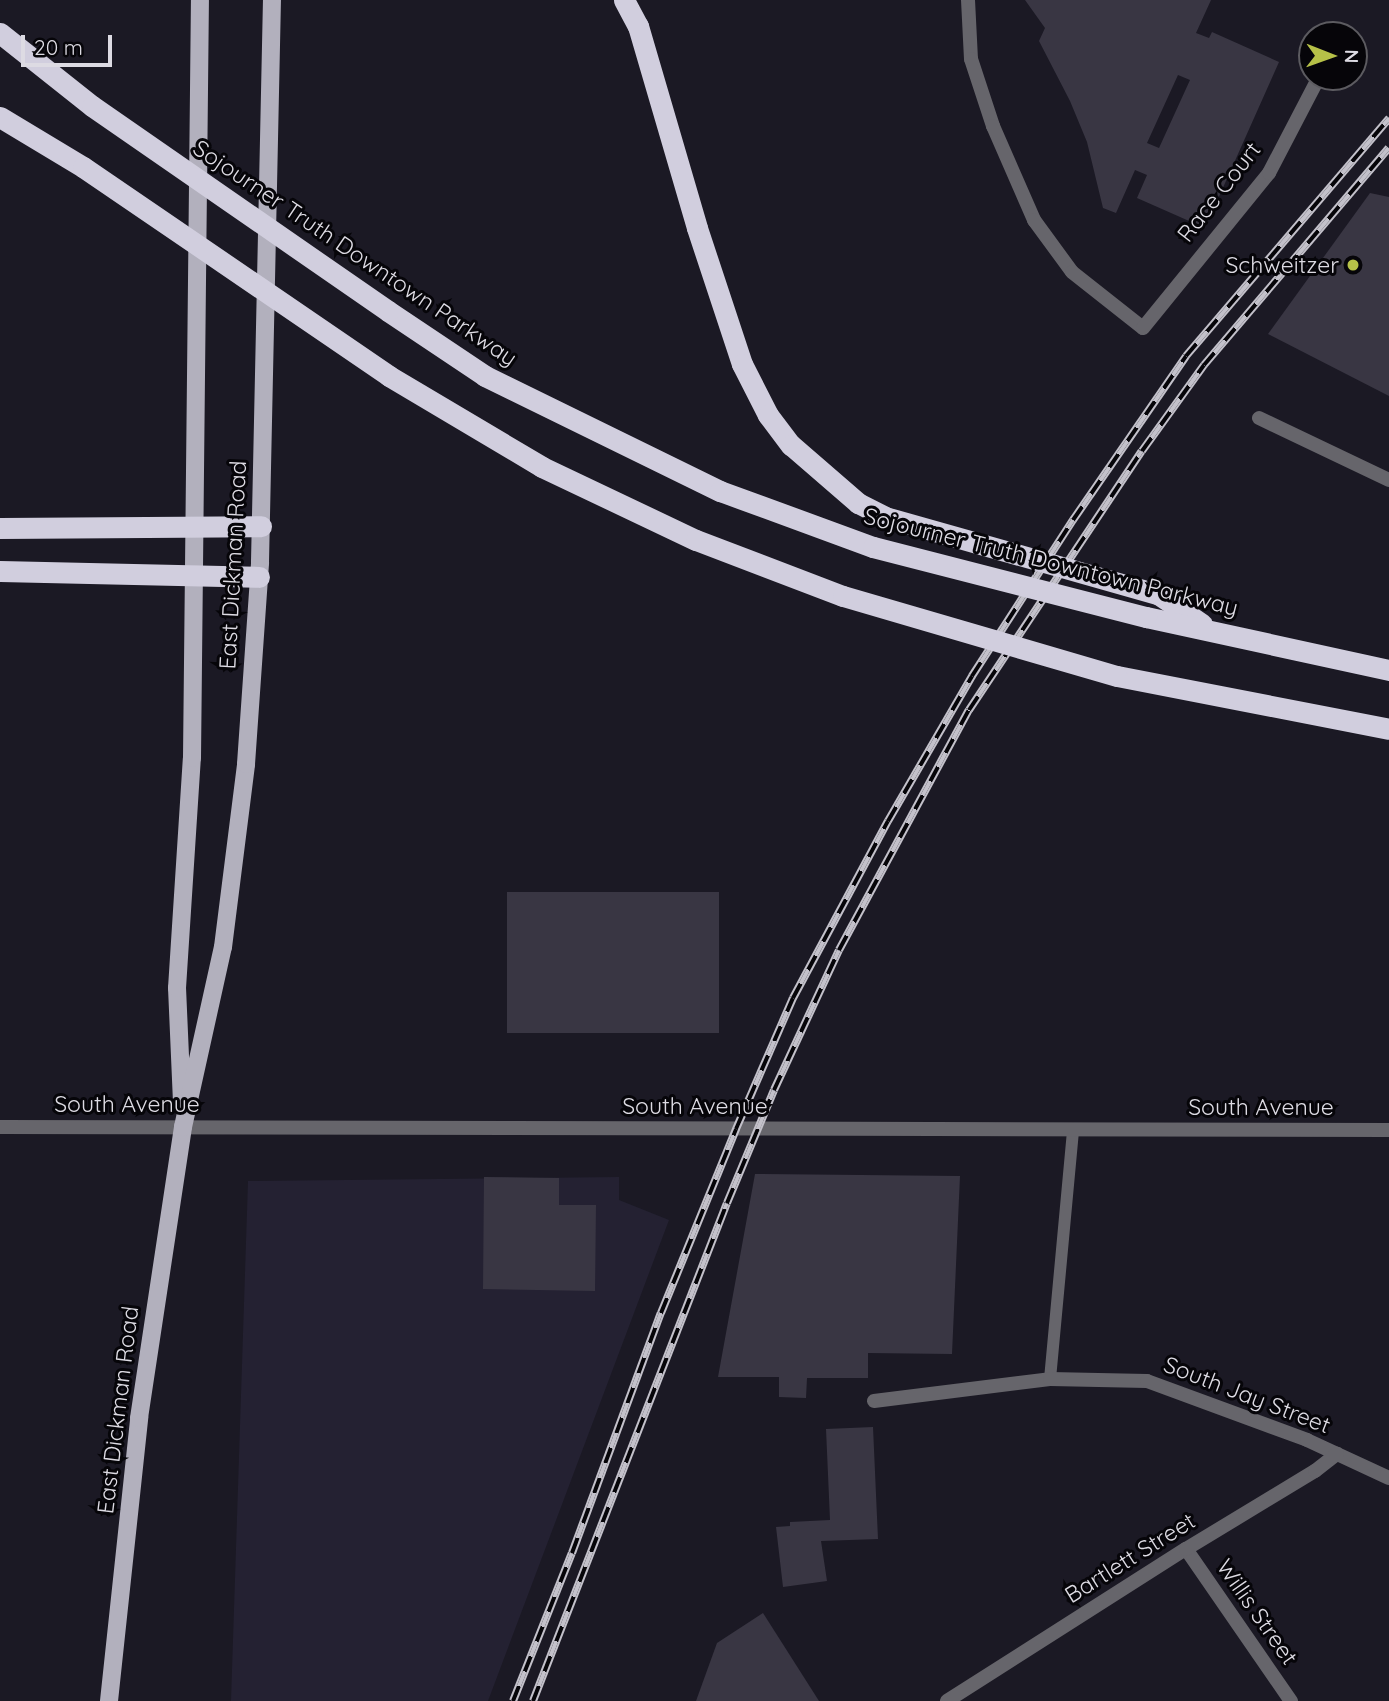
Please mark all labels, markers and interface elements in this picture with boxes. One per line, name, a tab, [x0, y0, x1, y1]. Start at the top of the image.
scale bar	[24, 21, 116, 65]
north arrow	[1298, 21, 1368, 91]
text: 20 m	[34, 34, 83, 60]
text: N	[1340, 49, 1364, 64]
street label: Sojourner Truth Downtown Parkway	[188, 134, 522, 372]
street label: Race Court	[1171, 137, 1267, 247]
place label: Schweitzer	[1225, 251, 1339, 279]
marker: Schweitzer	[1345, 257, 1361, 273]
street label: East Dickman Road	[214, 460, 252, 670]
street label: Sojourner Truth Downtown Parkway	[861, 502, 1241, 622]
street label: South Avenue	[54, 1090, 200, 1118]
street label: South Avenue	[622, 1092, 768, 1120]
street label: South Avenue	[1188, 1093, 1334, 1121]
street label: East Dickman Road	[92, 1305, 144, 1515]
street label: South Jay Street	[1160, 1351, 1334, 1439]
street label: Bartlett Street	[1060, 1507, 1200, 1609]
street label: Willis Street	[1211, 1554, 1303, 1670]

